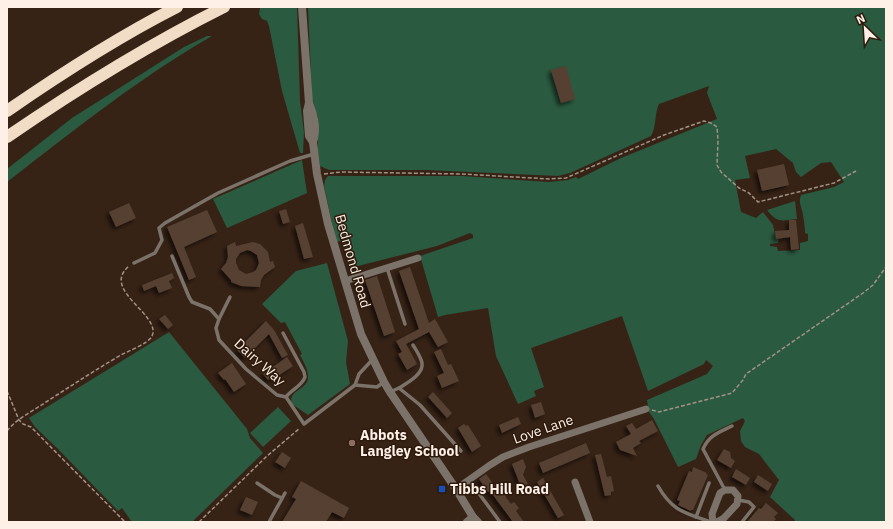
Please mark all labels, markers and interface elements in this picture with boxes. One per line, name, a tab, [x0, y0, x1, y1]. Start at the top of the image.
north arrow	[845, 8, 885, 48]
text: N	[854, 11, 867, 27]
street label: Bedmond Road	[331, 212, 375, 310]
street label: Dairy Way	[231, 334, 289, 390]
street label: Love Lane	[511, 410, 576, 448]
place label: Abbots Langley School	[360, 426, 459, 460]
marker: Abbots Langley School	[347, 438, 357, 448]
place label: Tibbs Hill Road	[450, 480, 549, 498]
marker: Tibbs Hill Road	[437, 484, 447, 494]

